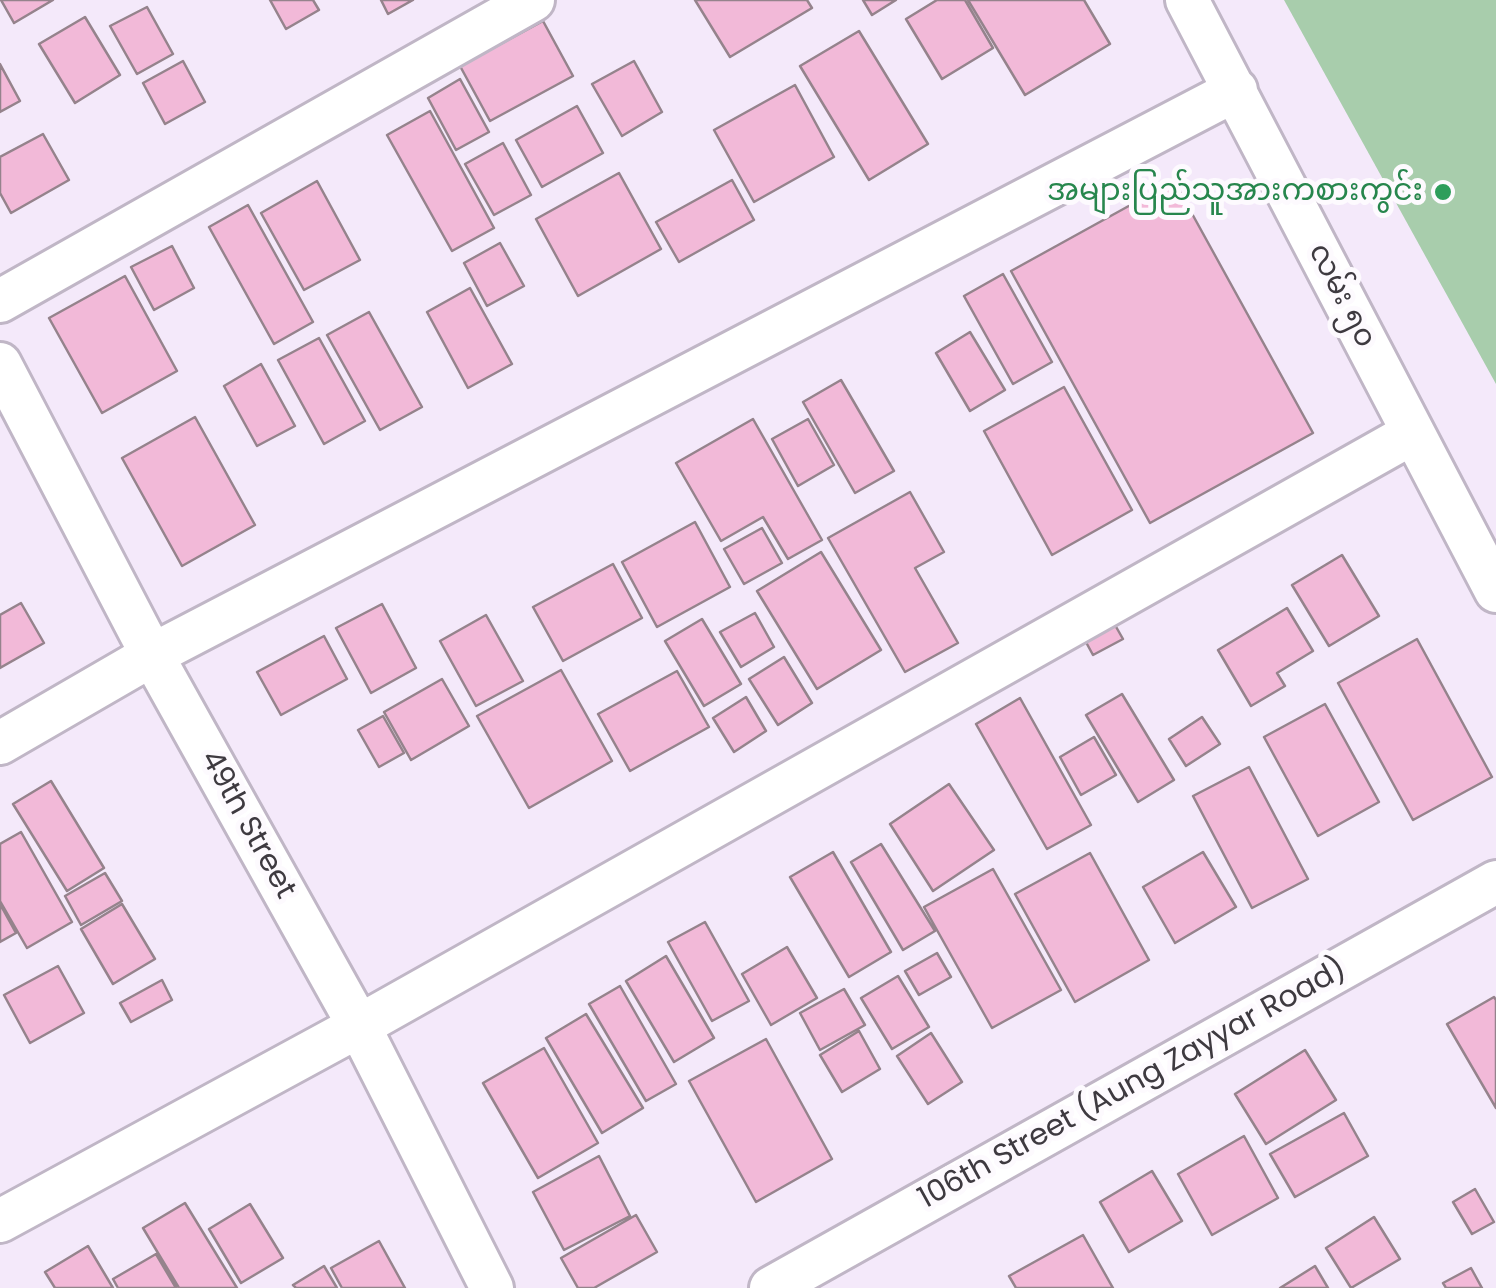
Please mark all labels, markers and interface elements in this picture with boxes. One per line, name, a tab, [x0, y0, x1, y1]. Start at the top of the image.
place label: အများပြည်သူအားကစားကွင်း	[1047, 174, 1423, 210]
marker: အများပြည်သူအားကစားကွင်း	[1432, 181, 1454, 203]
street label: လမ်း ၅၀	[1299, 238, 1383, 354]
street label: 49th Street	[192, 745, 302, 905]
street label: 106th Street (Aung Zayyar Road)	[913, 952, 1353, 1218]

